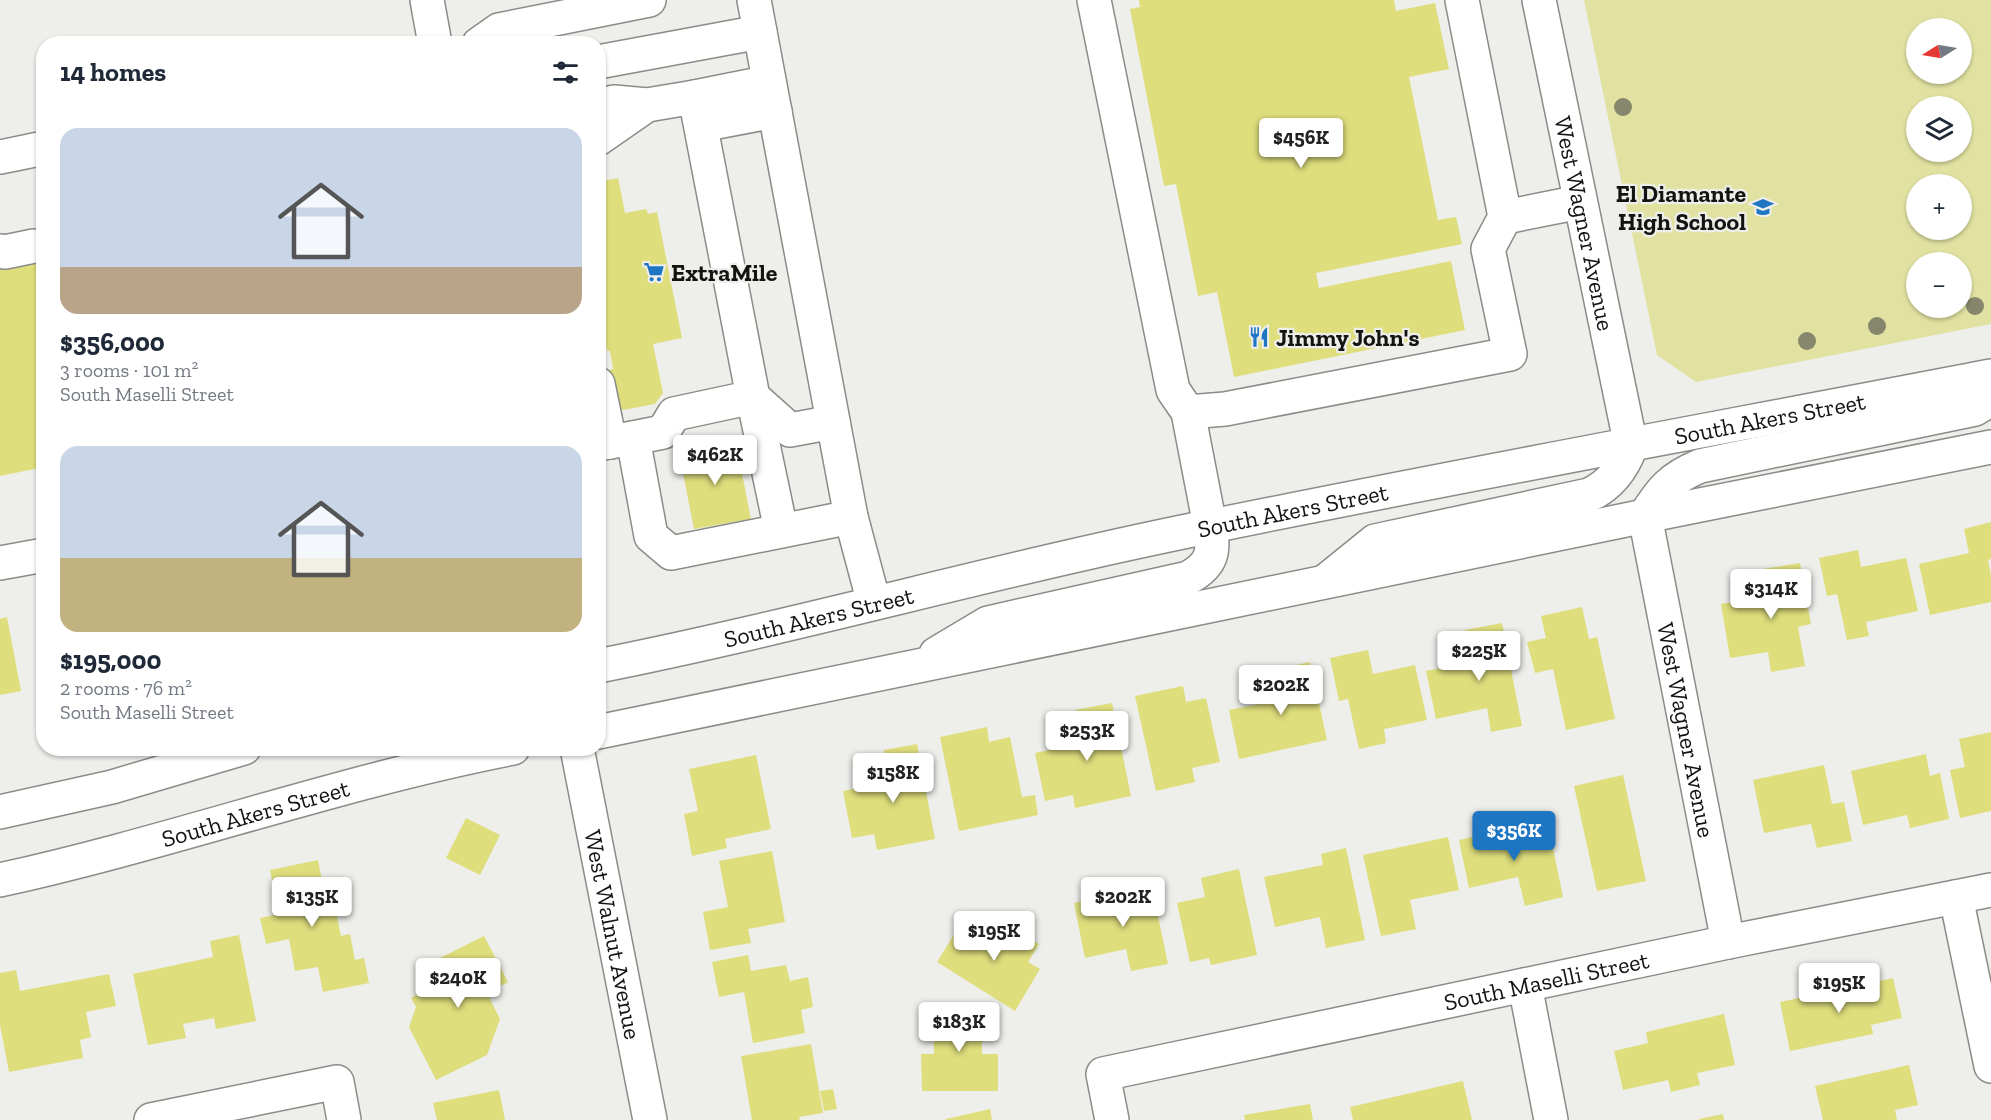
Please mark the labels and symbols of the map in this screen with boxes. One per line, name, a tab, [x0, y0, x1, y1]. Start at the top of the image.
north arrow	[1906, 18, 1972, 84]
street label: West Wagner Avenue	[1549, 113, 1621, 333]
pin: $456K	[1259, 118, 1343, 169]
place label: El Diamante High School	[1616, 179, 1746, 236]
school or university icon: El Diamante High School	[1751, 195, 1775, 219]
place label: ExtraMile	[671, 258, 778, 287]
supermarket icon: ExtraMile	[642, 260, 666, 284]
place label: Jimmy John's	[1276, 323, 1420, 352]
restaurant icon: Jimmy John's	[1247, 325, 1271, 349]
street label: South Akers Street	[1672, 386, 1868, 450]
pin: $462K	[673, 435, 757, 486]
street label: South Akers Street	[1195, 477, 1390, 543]
pin: $314K	[1729, 569, 1813, 620]
street label: South Akers Street	[721, 580, 916, 653]
street label: West Wagner Avenue	[1652, 620, 1722, 840]
pin: $225K	[1437, 631, 1521, 682]
pin: $202K	[1239, 665, 1323, 716]
pin: $253K	[1045, 711, 1129, 762]
pin: $158K	[851, 753, 935, 804]
street label: South Akers Street	[158, 773, 352, 853]
pin: $356K	[1472, 811, 1556, 862]
street label: West Walnut Avenue	[579, 827, 648, 1042]
pin: $135K	[270, 877, 354, 928]
pin: $202K	[1081, 877, 1165, 928]
pin: $195K	[952, 911, 1036, 962]
street label: South Maselli Street	[1441, 945, 1652, 1016]
pin: $240K	[416, 958, 500, 1009]
pin: $195K	[1797, 963, 1881, 1014]
pin: $183K	[917, 1002, 1001, 1053]

